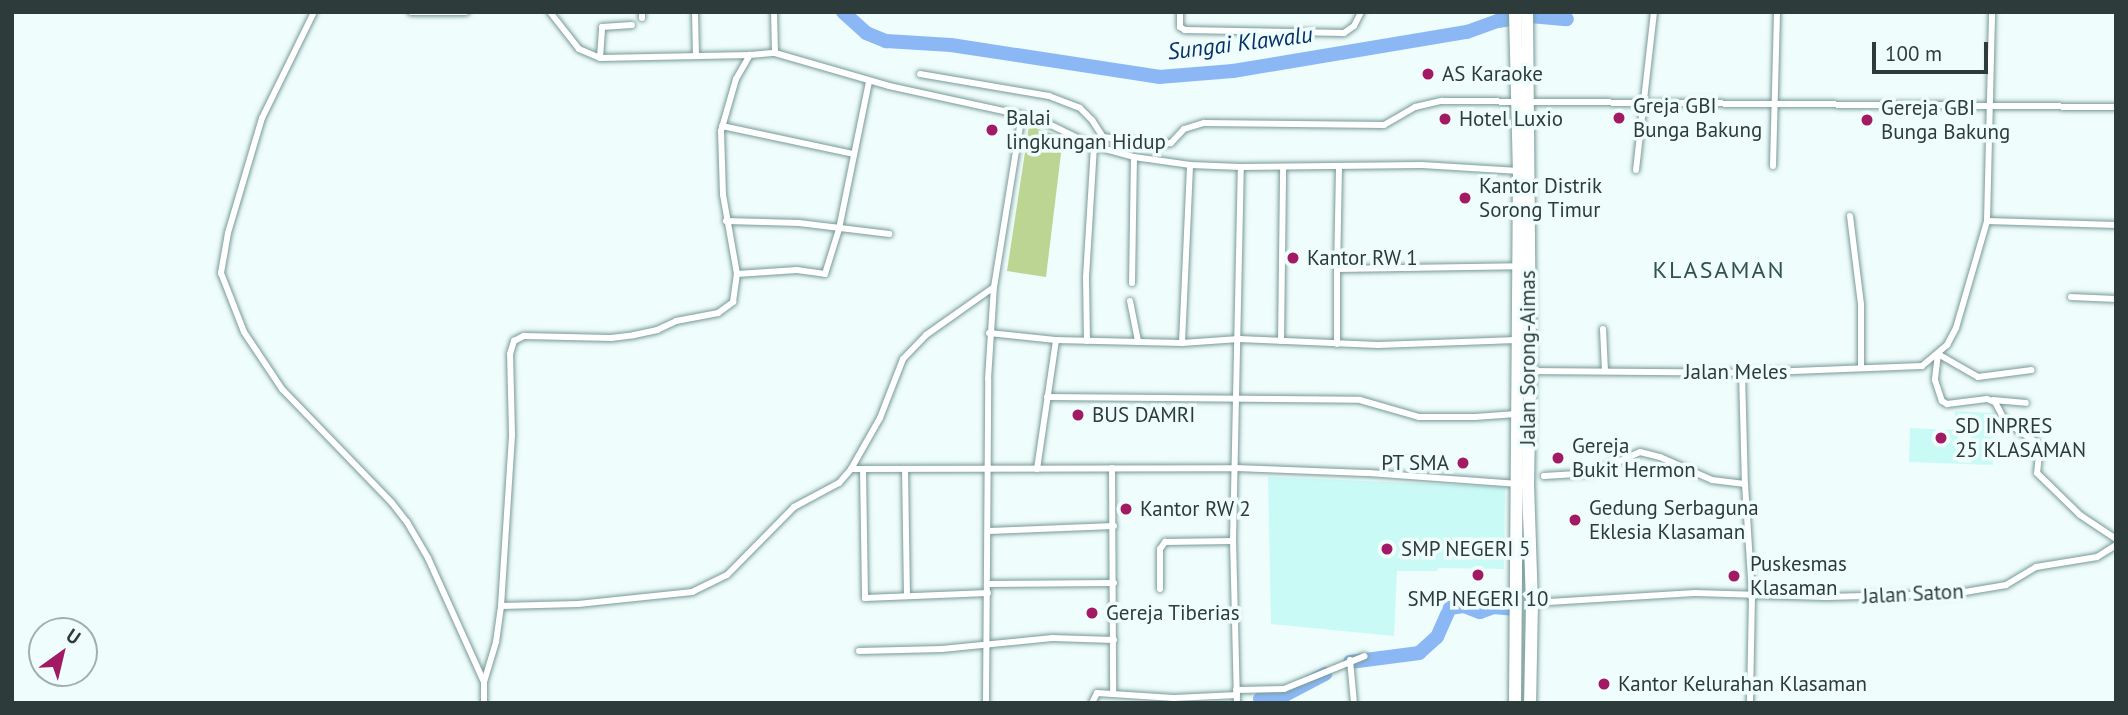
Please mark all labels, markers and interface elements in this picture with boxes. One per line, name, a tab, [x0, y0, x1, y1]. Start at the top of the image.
water label: Sungai Klawalu	[1166, 20, 1314, 66]
scale bar	[1876, 28, 1992, 72]
text: 100 m	[1885, 40, 1942, 67]
place label: AS Karaoke	[1442, 61, 1543, 87]
marker: AS Karaoke	[1420, 66, 1436, 82]
place label: Greja GBI Bunga Bakung	[1633, 93, 1762, 143]
place label: Gereja GBI Bunga Bakung	[1881, 95, 2010, 145]
place label: Balai lingkungan Hidup	[1006, 105, 1166, 155]
place label: Hotel Luxio	[1459, 106, 1563, 132]
marker: Greja GBI Bunga Bakung	[1611, 110, 1627, 126]
marker: Hotel Luxio	[1437, 111, 1453, 127]
marker: Gereja GBI Bunga Bakung	[1859, 112, 1875, 128]
marker: Balai lingkungan Hidup	[984, 122, 1000, 138]
place label: Kantor Distrik Sorong Timur	[1479, 173, 1602, 223]
marker: Kantor Distrik Sorong Timur	[1457, 190, 1473, 206]
place label: Kantor RW 1	[1307, 245, 1418, 271]
marker: Kantor RW 1	[1285, 250, 1301, 266]
district label: KLASAMAN	[1653, 256, 1785, 284]
street label: Jalan Sorong-Aimas	[1515, 270, 1541, 446]
street label: Jalan Meles	[1684, 359, 1788, 385]
place label: BUS DAMRI	[1092, 402, 1195, 428]
marker: BUS DAMRI	[1070, 407, 1086, 423]
place label: SD INPRES 25 KLASAMAN	[1955, 413, 2086, 463]
marker: SD INPRES 25 KLASAMAN	[1933, 430, 1949, 446]
place label: Gereja Bukit Hermon	[1572, 433, 1696, 483]
place label: PT SMA	[1380, 450, 1449, 476]
marker: Gereja Bukit Hermon	[1550, 450, 1566, 466]
marker: PT SMA	[1455, 455, 1471, 471]
place label: Gedung Serbaguna Eklesia Klasaman	[1589, 495, 1759, 545]
place label: Kantor RW 2	[1140, 496, 1251, 522]
marker: Kantor RW 2	[1118, 501, 1134, 517]
marker: Gedung Serbaguna Eklesia Klasaman	[1567, 512, 1583, 528]
place label: SMP NEGERI 5	[1401, 536, 1531, 562]
marker: SMP NEGERI 5	[1379, 541, 1395, 557]
place label: Puskesmas Klasaman	[1750, 551, 1847, 601]
marker: Puskesmas Klasaman	[1724, 566, 1744, 586]
marker: SMP NEGERI 10	[1470, 567, 1486, 583]
street label: Jalan Saton	[1862, 579, 1964, 609]
place label: SMP NEGERI 10	[1407, 586, 1549, 612]
place label: Gereja Tiberias	[1106, 600, 1240, 626]
marker: Gereja Tiberias	[1084, 605, 1100, 621]
north arrow	[28, 617, 98, 687]
text: U	[62, 623, 85, 650]
place label: Kantor Kelurahan Klasaman	[1618, 671, 1867, 697]
marker: Kantor Kelurahan Klasaman	[1596, 676, 1612, 692]

